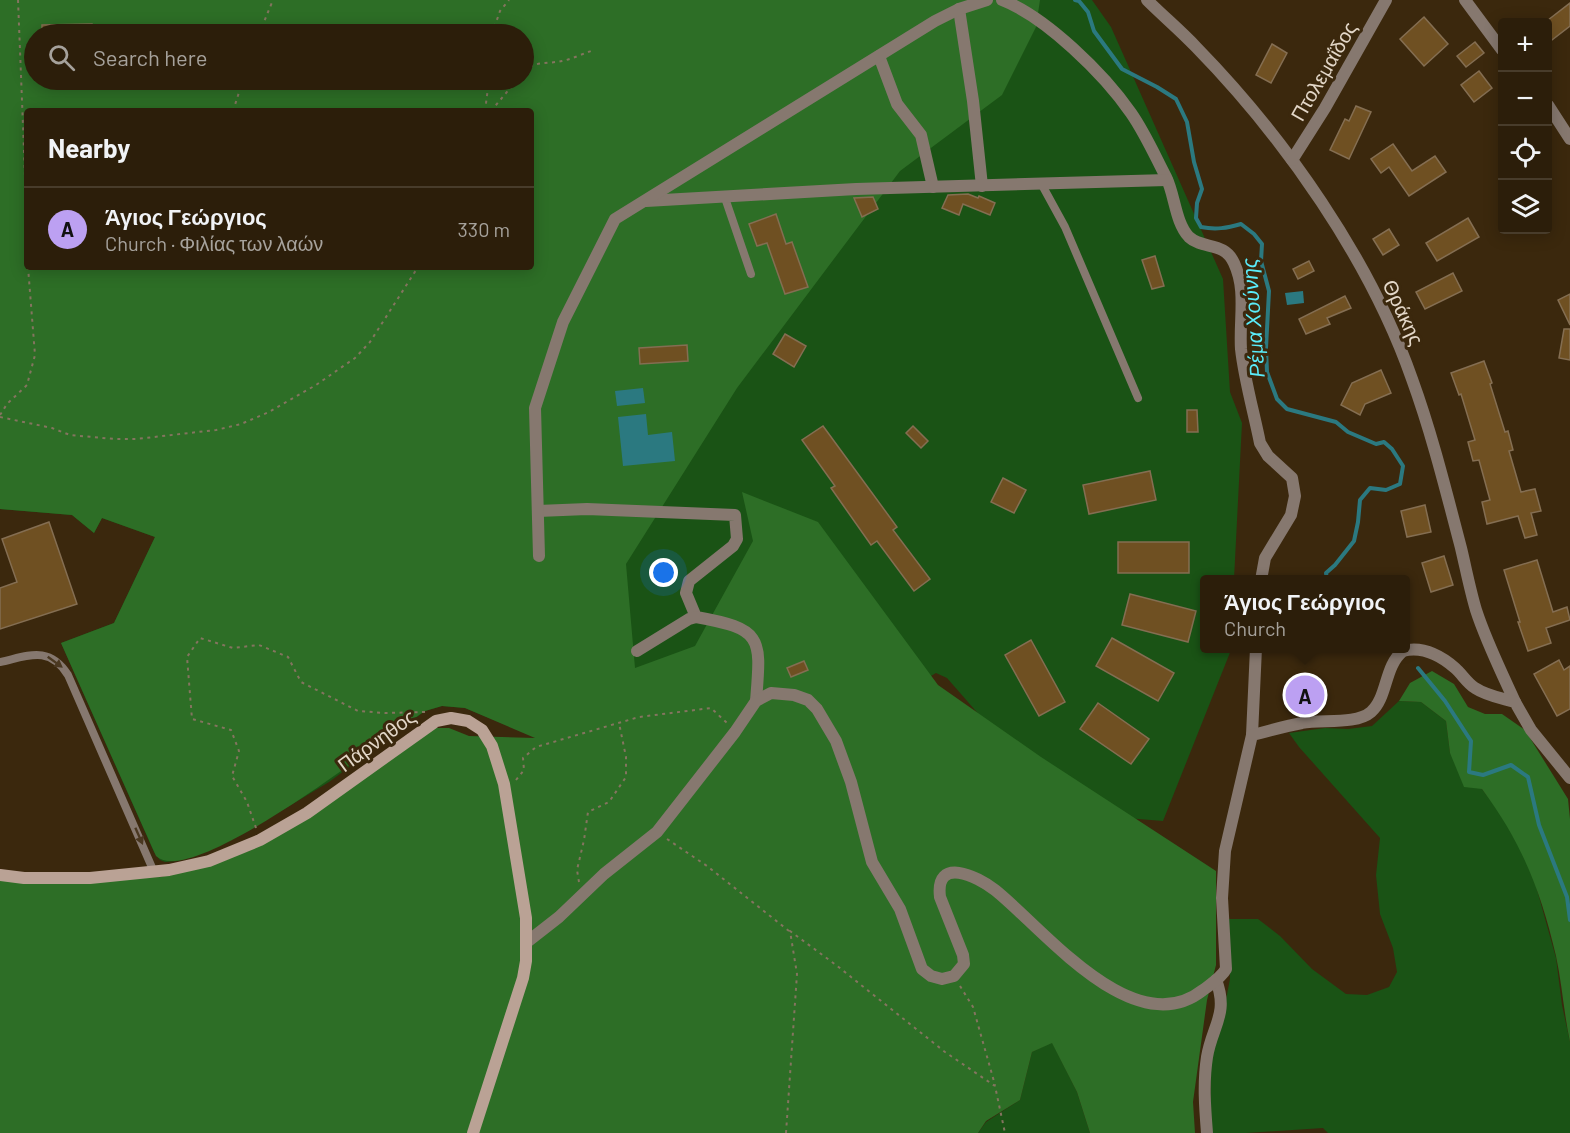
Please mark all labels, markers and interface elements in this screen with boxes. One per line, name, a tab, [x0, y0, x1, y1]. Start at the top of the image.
street label: Πτολεμαΐδος	[1285, 17, 1361, 125]
map controls	[1498, 18, 1552, 234]
button: +	[1498, 18, 1552, 72]
search box	[24, 24, 534, 90]
icon: search	[45, 41, 78, 74]
text: Search here	[93, 44, 207, 70]
button: −	[1498, 72, 1552, 126]
button: locate	[1498, 126, 1552, 180]
text: Nearby	[48, 132, 130, 163]
button: layers	[1498, 180, 1552, 234]
text: Άγιος Γεώργιος	[105, 203, 267, 229]
text: A	[61, 217, 74, 241]
text: 330 m	[458, 217, 510, 241]
text: Church · Φιλίας των λαών	[105, 231, 323, 255]
water label: Ρέμα Χούνης	[1235, 256, 1269, 379]
street label: Θράκης	[1378, 276, 1430, 349]
your location	[649, 558, 678, 587]
popup	[1200, 575, 1410, 653]
text: Άγιος Γεώργιος	[1224, 588, 1386, 614]
text: Church	[1224, 616, 1286, 640]
one-way arrow	[47, 656, 63, 668]
pin: A	[1286, 672, 1324, 718]
street label: Πάρνηθος	[332, 704, 420, 776]
one-way arrow	[134, 828, 143, 845]

